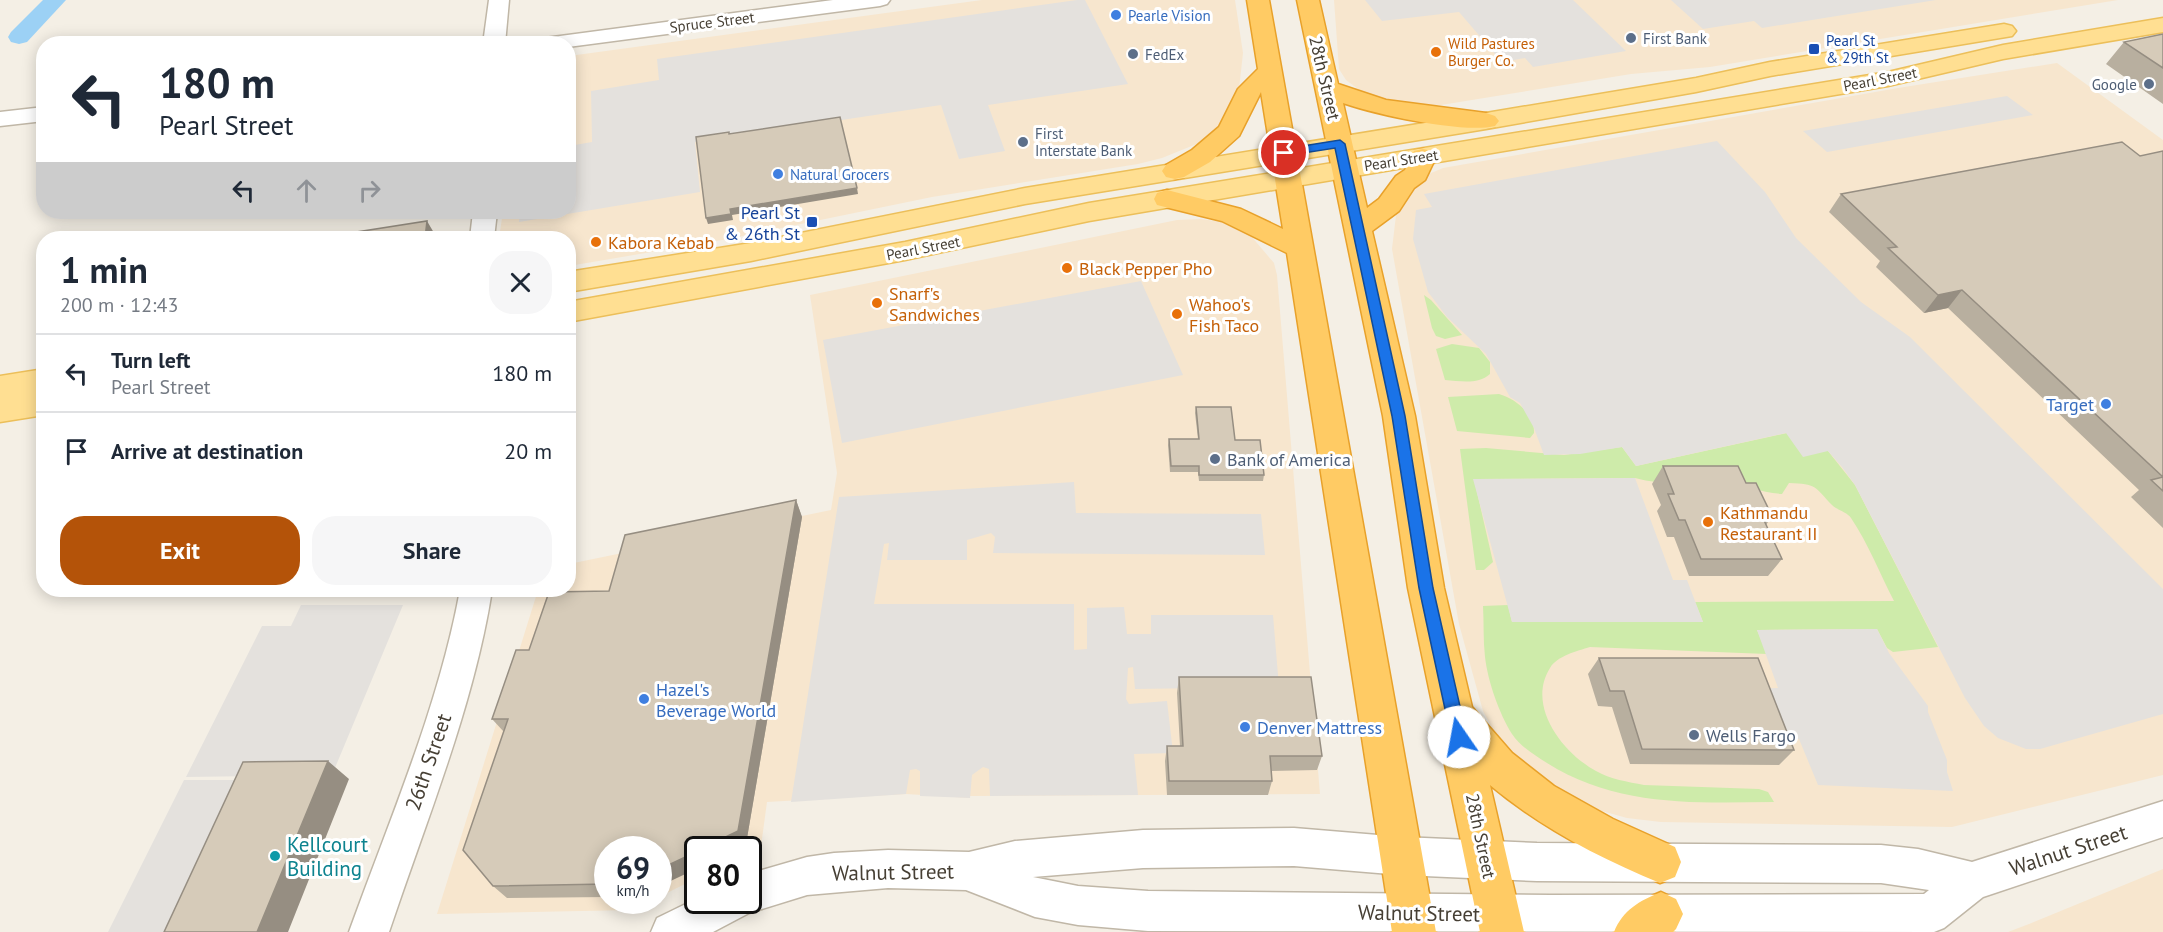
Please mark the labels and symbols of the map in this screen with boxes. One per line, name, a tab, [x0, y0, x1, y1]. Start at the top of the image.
place label: Pearle Vision	[1128, 6, 1211, 25]
street label: Spruce Street	[668, 7, 756, 37]
marker: Pearle Vision	[1109, 8, 1123, 22]
place label: First Bank	[1643, 29, 1708, 48]
marker: First Bank	[1624, 31, 1638, 45]
place label: Pearl St & 29th St	[1826, 31, 1889, 67]
street label: 28th Street	[1304, 33, 1346, 123]
place label: Wild Pastures Burger Co.	[1448, 34, 1535, 70]
marker: Pearl St & 29th St	[1807, 42, 1821, 56]
place label: FedEx	[1145, 45, 1184, 64]
marker: Wild Pastures Burger Co.	[1429, 45, 1443, 59]
marker: FedEx	[1126, 47, 1140, 61]
street label: Pearl Street	[1842, 63, 1918, 95]
place label: Google	[2092, 75, 2137, 94]
marker: Google	[2142, 77, 2156, 91]
place label: First Interstate Bank	[1035, 124, 1133, 160]
pin	[1258, 127, 1309, 178]
marker: First Interstate Bank	[1016, 135, 1030, 149]
street label: Pearl Street	[1363, 145, 1439, 175]
place label: Natural Grocers	[790, 165, 889, 184]
marker: Natural Grocers	[771, 167, 785, 181]
place label: Pearl St & 26th St	[725, 201, 800, 245]
marker: Pearl St & 26th St	[805, 215, 819, 229]
place label: Kabora Kebab	[608, 231, 714, 254]
street label: Pearl Street	[885, 232, 961, 264]
marker: Kabora Kebab	[589, 235, 603, 249]
place label: Black Pepper Pho	[1079, 257, 1212, 280]
marker: Black Pepper Pho	[1060, 261, 1074, 275]
place label: Snarf's Sandwiches	[889, 282, 980, 326]
place label: Wahoo's Fish Taco	[1189, 293, 1259, 337]
marker: Snarf's Sandwiches	[870, 296, 884, 310]
marker: Wahoo's Fish Taco	[1170, 307, 1184, 321]
place label: Target	[2046, 393, 2094, 416]
marker: Target	[2099, 397, 2113, 411]
place label: Bank of America	[1227, 448, 1351, 471]
marker: Bank of America	[1208, 452, 1222, 466]
place label: Kathmandu Restaurant II	[1720, 501, 1818, 545]
marker: Kathmandu Restaurant II	[1701, 515, 1715, 529]
place label: Hazel's Beverage World	[656, 678, 776, 722]
marker: Hazel's Beverage World	[637, 692, 651, 706]
position arrow	[1427, 705, 1491, 769]
street label: 26th Street	[399, 710, 457, 814]
place label: Denver Mattress	[1257, 716, 1382, 739]
marker: Denver Mattress	[1238, 720, 1252, 734]
place label: Wells Fargo	[1706, 724, 1796, 747]
marker: Wells Fargo	[1687, 728, 1701, 742]
street label: 28th Street	[1461, 791, 1501, 881]
street label: Walnut Street	[2006, 818, 2130, 882]
place label: Kellcourt Building	[287, 831, 368, 882]
speed limit sign: 80	[684, 836, 762, 914]
marker: Kellcourt Building	[268, 849, 282, 863]
street label: Walnut Street	[832, 857, 954, 887]
street label: Walnut Street	[1358, 898, 1480, 928]

